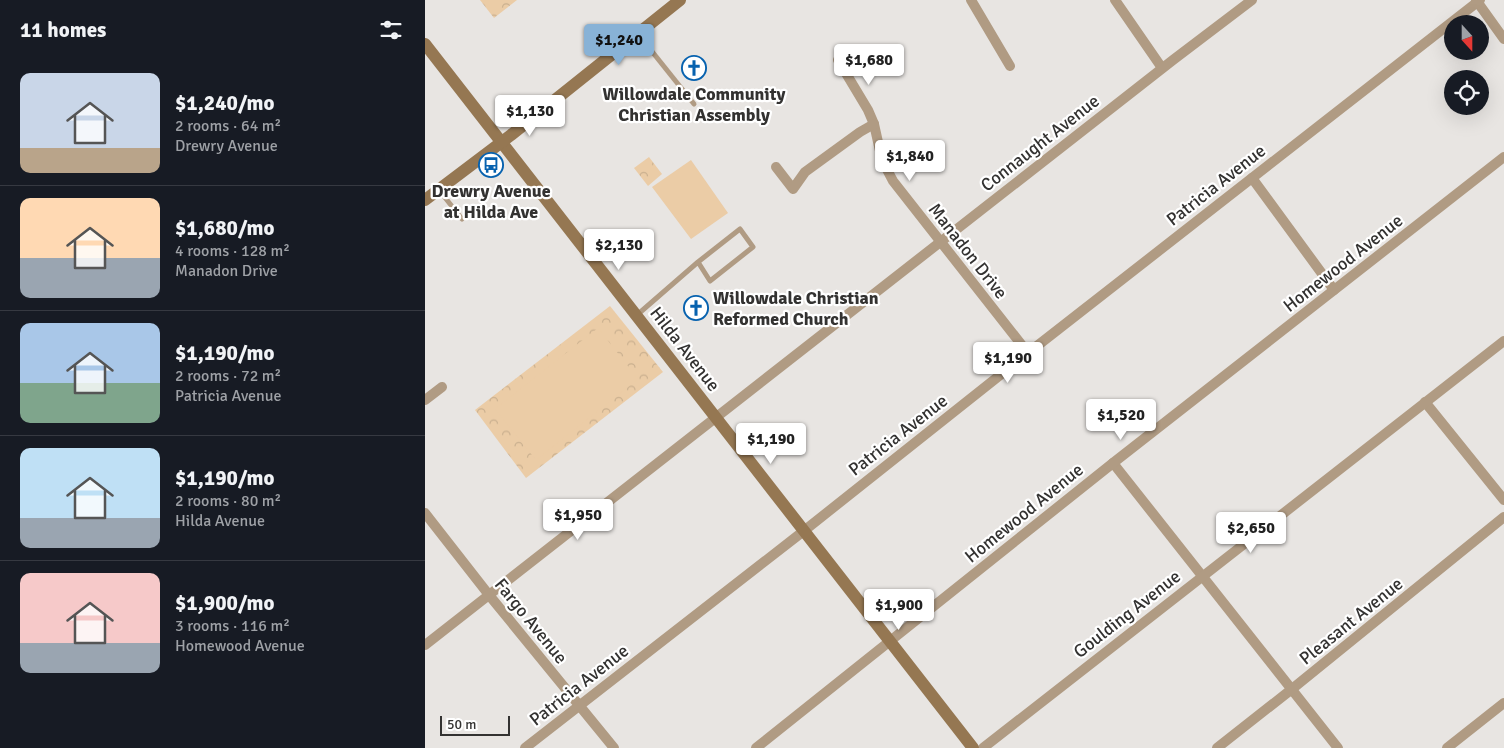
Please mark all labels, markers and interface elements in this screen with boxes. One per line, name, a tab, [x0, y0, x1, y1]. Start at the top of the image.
north arrow	[1444, 15, 1489, 60]
map controls	[1444, 15, 1489, 115]
icon: filters	[377, 16, 405, 44]
text: 11 homes	[20, 17, 106, 43]
pin: $1,240	[578, 23, 660, 66]
text: $1,240	[595, 30, 643, 50]
pin: $1,680	[828, 44, 910, 86]
text: $1,680	[845, 50, 893, 70]
church icon: Willowdale Community Christian Assembly	[681, 55, 707, 81]
button: locate	[1444, 70, 1489, 115]
place label: Willowdale Community Christian Assembly	[602, 83, 786, 126]
text: $1,240/mo	[175, 90, 274, 116]
street label: Connaught Avenue	[976, 90, 1104, 196]
icon: home	[60, 93, 120, 153]
pin: $1,130	[489, 94, 571, 137]
text: $1,130	[506, 101, 554, 121]
text: 2 rooms · 64 m²	[175, 116, 281, 136]
text: Drewry Avenue	[175, 136, 278, 156]
street label: Patricia Avenue	[1162, 139, 1270, 231]
pin: $1,840	[869, 140, 951, 182]
text: $1,840	[886, 146, 934, 166]
bus stop icon: Drewry Avenue at Hilda Ave	[478, 152, 504, 178]
place label: Drewry Avenue at Hilda Ave	[431, 180, 551, 223]
street label: Manadon Drive	[924, 199, 1012, 303]
street label: Homewood Avenue	[1279, 209, 1407, 317]
text: $1,680/mo	[175, 215, 274, 241]
icon: home	[60, 218, 120, 278]
pin: $2,130	[578, 228, 660, 271]
text: $2,130	[595, 235, 643, 255]
text: 4 rooms · 128 m²	[175, 241, 290, 261]
text: Manadon Drive	[175, 261, 278, 281]
place label: Willowdale Christian Reformed Church	[713, 287, 879, 330]
church icon: Willowdale Christian Reformed Church	[683, 295, 709, 321]
street label: Hilda Avenue	[645, 302, 725, 396]
text: $1,190/mo	[175, 340, 274, 366]
pin: $1,190	[967, 342, 1049, 384]
icon: home	[60, 343, 120, 403]
text: $1,190	[984, 348, 1032, 368]
text: 2 rooms · 72 m²	[175, 366, 281, 386]
text: Patricia Avenue	[175, 386, 282, 406]
street label: Patricia Avenue	[844, 389, 952, 481]
pin: $1,520	[1080, 398, 1162, 441]
text: $1,520	[1097, 405, 1145, 425]
pin: $1,190	[730, 422, 812, 465]
text: $1,190	[747, 429, 795, 449]
street label: Homewood Avenue	[960, 459, 1088, 567]
text: $1,190/mo	[175, 465, 274, 491]
icon: home	[60, 468, 120, 528]
text: 2 rooms · 80 m²	[175, 491, 281, 511]
pin: $1,950	[537, 498, 619, 541]
text: $1,950	[554, 505, 602, 525]
text: Hilda Avenue	[175, 511, 265, 531]
pin: $2,650	[1210, 512, 1292, 554]
text: $2,650	[1227, 518, 1275, 538]
street label: Goulding Avenue	[1069, 565, 1185, 663]
street label: Pleasant Avenue	[1295, 573, 1407, 669]
street label: Fargo Avenue	[490, 574, 572, 668]
pin: $1,900	[858, 588, 940, 631]
text: $1,900/mo	[175, 590, 274, 616]
icon: home	[60, 593, 120, 653]
text: $1,900	[875, 595, 923, 615]
text: 3 rooms · 116 m²	[175, 616, 290, 636]
text: Homewood Avenue	[175, 636, 305, 656]
street label: Patricia Avenue	[525, 639, 633, 731]
scale bar	[440, 713, 510, 736]
text: 50 m	[447, 716, 476, 733]

